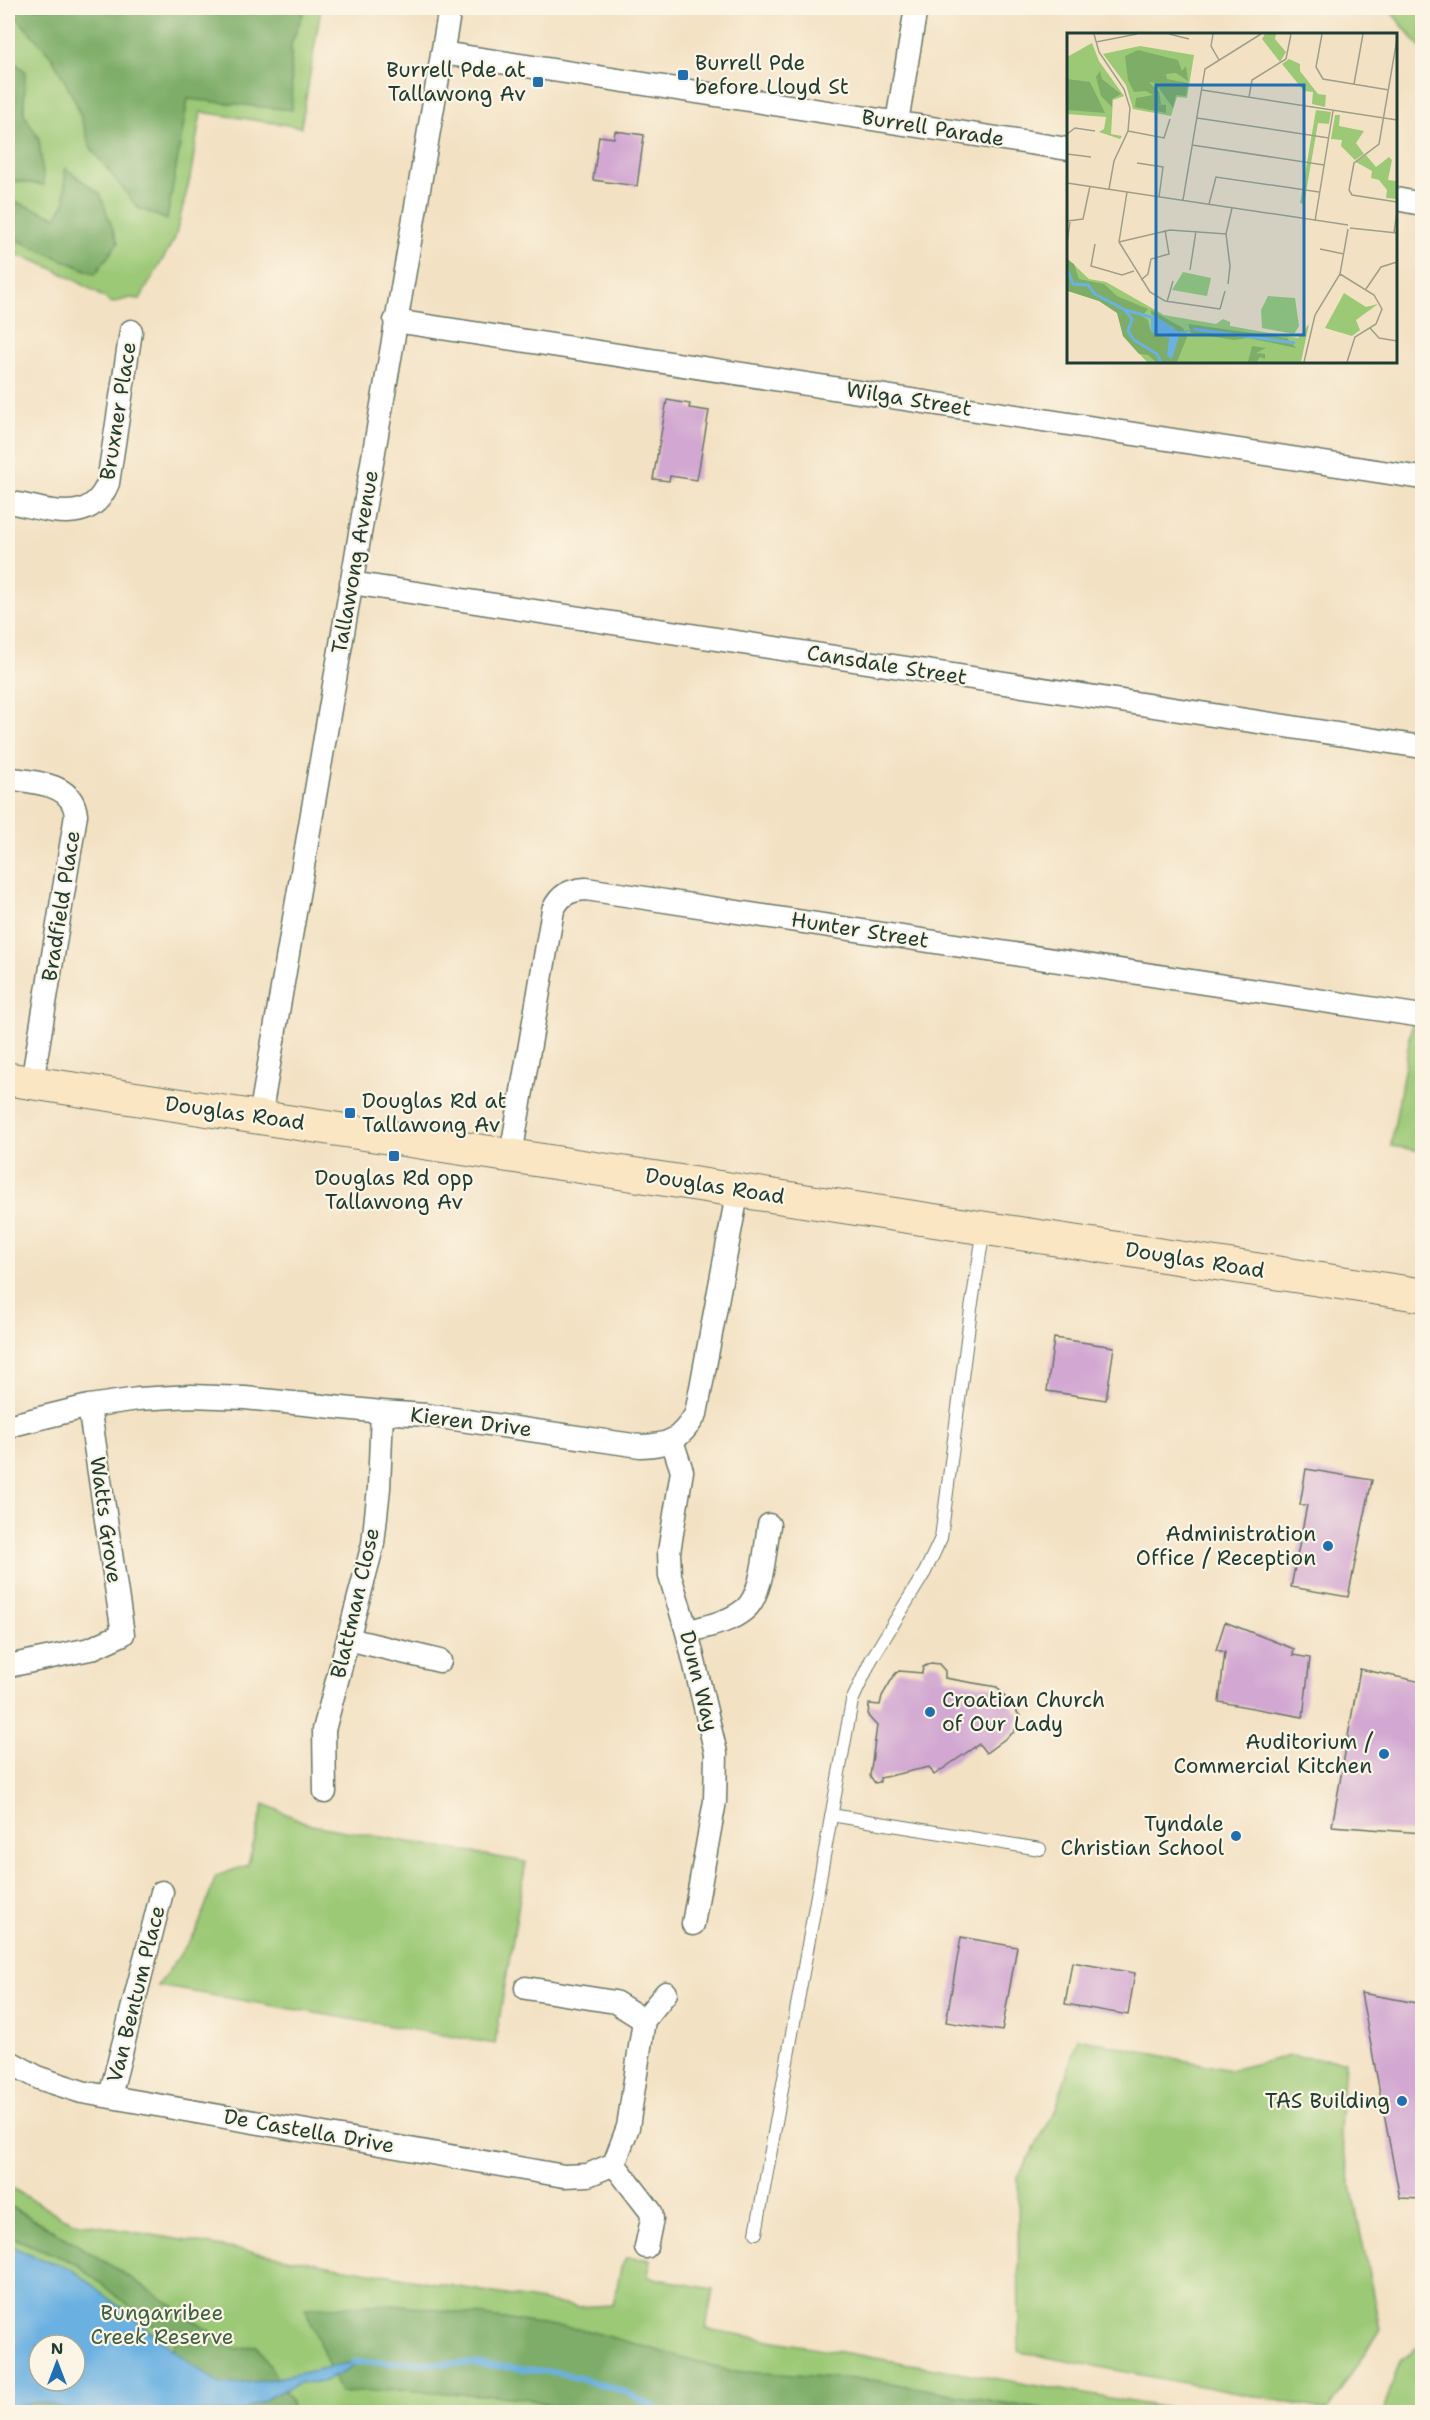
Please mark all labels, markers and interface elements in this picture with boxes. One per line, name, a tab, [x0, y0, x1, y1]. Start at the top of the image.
inset map	[1067, 33, 1397, 363]
place label: Burrell Pde before Lloyd St	[695, 49, 849, 101]
place label: Burrell Pde at Tallawong Av	[386, 56, 526, 108]
marker: Burrell Pde before Lloyd St	[676, 68, 690, 82]
marker: Burrell Pde at Tallawong Av	[531, 75, 545, 89]
street label: Burrell Parade	[860, 103, 1006, 153]
street label: Bruxner Place	[93, 340, 143, 482]
street label: Wilga Street	[844, 375, 974, 423]
street label: Tallawong Avenue	[325, 468, 385, 656]
street label: Cansdale Street	[805, 639, 969, 691]
street label: Bradfield Place	[35, 829, 87, 983]
street label: Hunter Street	[789, 905, 931, 955]
place label: Douglas Rd at Tallawong Av	[362, 1087, 507, 1139]
street label: Douglas Road	[163, 1089, 307, 1137]
marker: Douglas Rd at Tallawong Av	[343, 1106, 357, 1120]
marker: Douglas Rd opp Tallawong Av	[387, 1149, 401, 1163]
street label: Douglas Road	[643, 1161, 787, 1211]
place label: Douglas Rd opp Tallawong Av	[315, 1164, 473, 1216]
street label: Douglas Road	[1123, 1235, 1267, 1285]
street label: Kieren Drive	[409, 1401, 533, 1443]
street label: Watts Grove	[83, 1455, 129, 1585]
place label: Administration Office / Reception	[1136, 1520, 1316, 1572]
street label: Blattman Close	[324, 1525, 386, 1681]
marker: Administration Office / Reception	[1321, 1539, 1335, 1553]
street label: Dunn Way	[673, 1628, 725, 1734]
place label: Croatian Church of Our Lady	[942, 1686, 1105, 1738]
marker: Croatian Church of Our Lady	[923, 1705, 937, 1719]
place label: Auditorium / Commercial Kitchen	[1173, 1728, 1374, 1780]
marker: Auditorium / Commercial Kitchen	[1377, 1747, 1391, 1761]
place label: Tyndale Christian School	[1061, 1810, 1225, 1862]
marker: Tyndale Christian School	[1229, 1829, 1243, 1843]
street label: Van Bentum Place	[100, 1903, 172, 2085]
place label: TAS Building	[1265, 2087, 1390, 2115]
marker: TAS Building	[1395, 2094, 1409, 2108]
street label: De Castella Drive	[221, 2102, 397, 2160]
park label: Bungarribee Creek Reserve	[90, 2299, 234, 2351]
north arrow	[27, 2333, 87, 2393]
text: N	[51, 2338, 63, 2359]

